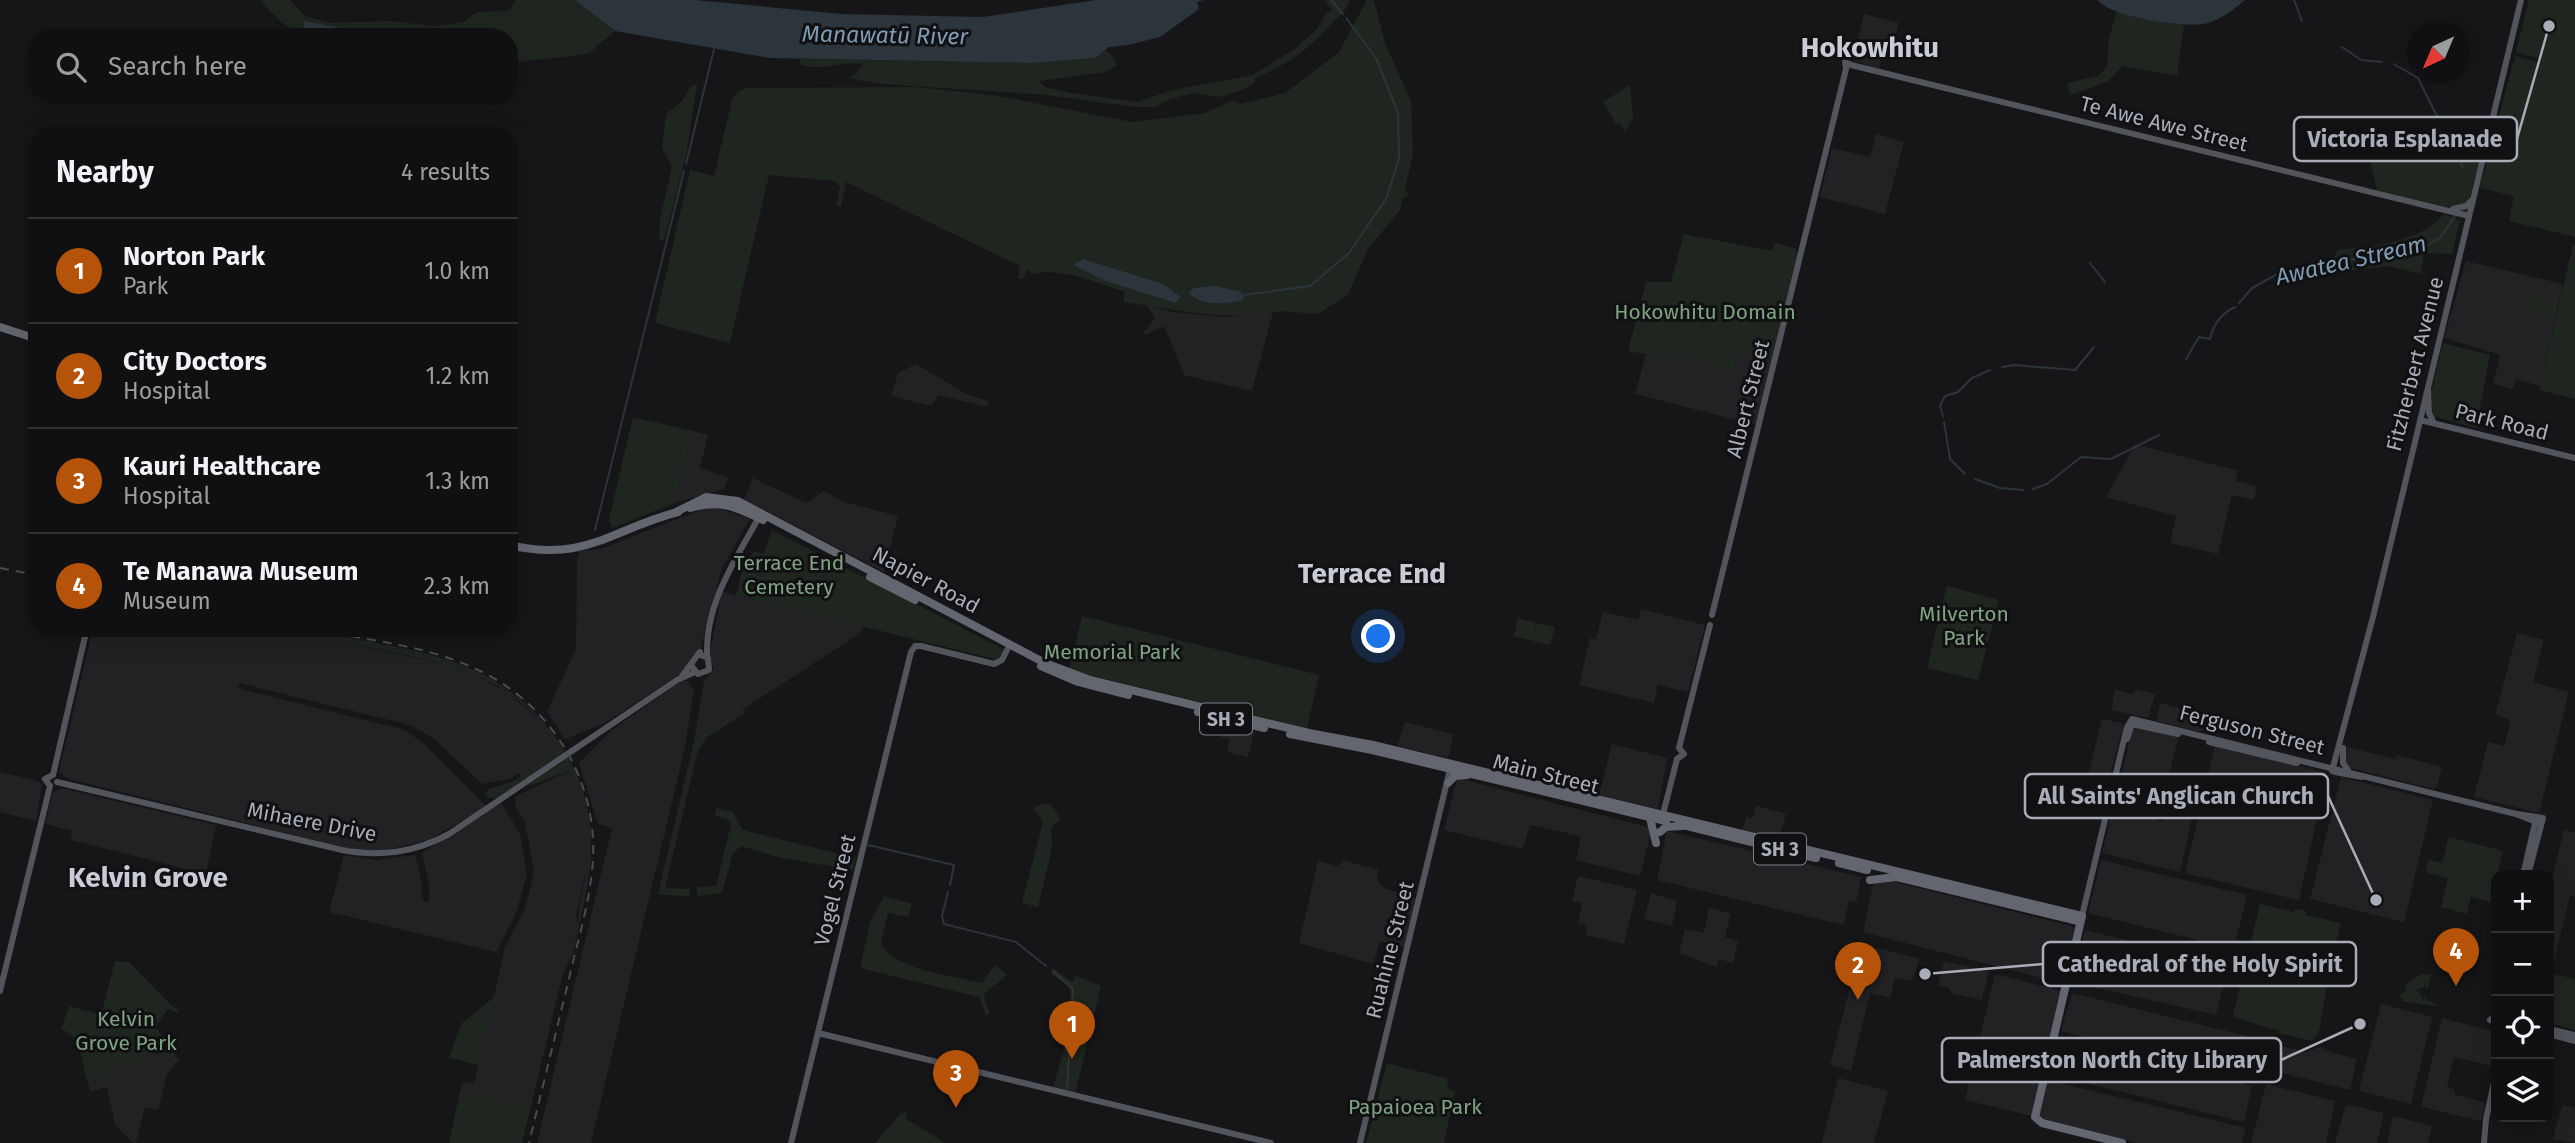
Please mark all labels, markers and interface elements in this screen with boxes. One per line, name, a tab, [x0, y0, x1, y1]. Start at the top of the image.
water label: Manawatū River	[802, 20, 969, 50]
north arrow	[2407, 21, 2470, 84]
search box	[28, 28, 518, 105]
district label: Hokowhitu	[1801, 31, 1939, 64]
icon: search	[52, 48, 90, 86]
text: Search here	[108, 51, 247, 82]
street label: Te Awe Awe Street	[2077, 91, 2251, 158]
callout: Victoria Esplanade	[2294, 117, 2517, 161]
text: Victoria Esplanade	[2307, 125, 2503, 153]
text: Nearby	[56, 154, 154, 190]
text: 4 results	[401, 158, 490, 186]
water label: Awatea Stream	[2272, 229, 2429, 291]
text: Norton Park	[123, 241, 265, 272]
text: 1	[74, 257, 84, 285]
text: 1.0 km	[424, 257, 490, 285]
text: Park	[123, 272, 168, 300]
street label: Fitzherbert Avenue	[2381, 274, 2449, 454]
park label: Hokowhitu Domain	[1614, 299, 1796, 325]
street label: Albert Street	[1721, 337, 1775, 461]
text: City Doctors	[123, 346, 267, 377]
text: 2	[73, 362, 85, 390]
text: 1.2 km	[426, 362, 490, 390]
text: Hospital	[123, 377, 210, 405]
street label: Park Road	[2453, 398, 2551, 446]
text: Kauri Healthcare	[123, 451, 321, 482]
text: 3	[73, 467, 85, 495]
text: 1.3 km	[425, 467, 490, 495]
text: Hospital	[123, 482, 210, 510]
street label: Napier Road	[868, 541, 984, 619]
park label: Terrace End Cemetery	[734, 550, 844, 600]
text: Te Manawa Museum	[123, 556, 359, 587]
district label: Terrace End	[1298, 557, 1446, 590]
text: 4	[73, 572, 86, 600]
text: 2.3 km	[424, 572, 490, 600]
text: Museum	[123, 587, 211, 615]
park label: Milverton Park	[1919, 601, 2009, 651]
your location	[1361, 619, 1395, 653]
park label: Memorial Park	[1044, 639, 1180, 665]
street label: Ferguson Street	[2177, 699, 2328, 761]
road number: SH 3	[1200, 704, 1252, 734]
street label: Main Street	[1490, 748, 1602, 800]
callout: All Saints' Anglican Church	[2025, 774, 2328, 818]
text: All Saints' Anglican Church	[2037, 782, 2314, 810]
street label: Mihaere Drive	[245, 797, 379, 847]
street label: Vogel Street	[809, 831, 862, 949]
road number: SH 3	[1754, 834, 1806, 864]
district label: Kelvin Grove	[68, 861, 228, 894]
map controls	[2491, 870, 2554, 1122]
button: +	[2491, 870, 2554, 933]
street label: Ruahine Street	[1360, 878, 1420, 1021]
pin: 4	[2433, 928, 2479, 986]
button: −	[2491, 933, 2554, 996]
pin: 2	[1835, 942, 1881, 1000]
callout: Cathedral of the Holy Spirit	[2043, 942, 2356, 986]
text: Cathedral of the Holy Spirit	[2057, 950, 2344, 978]
button: locate	[2491, 996, 2554, 1059]
pin: 1	[1049, 1001, 1095, 1059]
park label: Kelvin Grove Park	[75, 1006, 177, 1056]
callout: Palmerston North City Library	[1942, 1038, 2281, 1082]
text: Palmerston North City Library	[1957, 1046, 2268, 1074]
pin: 3	[933, 1050, 979, 1108]
button: layers	[2491, 1059, 2554, 1122]
park label: Papaioea Park	[1348, 1094, 1482, 1120]

